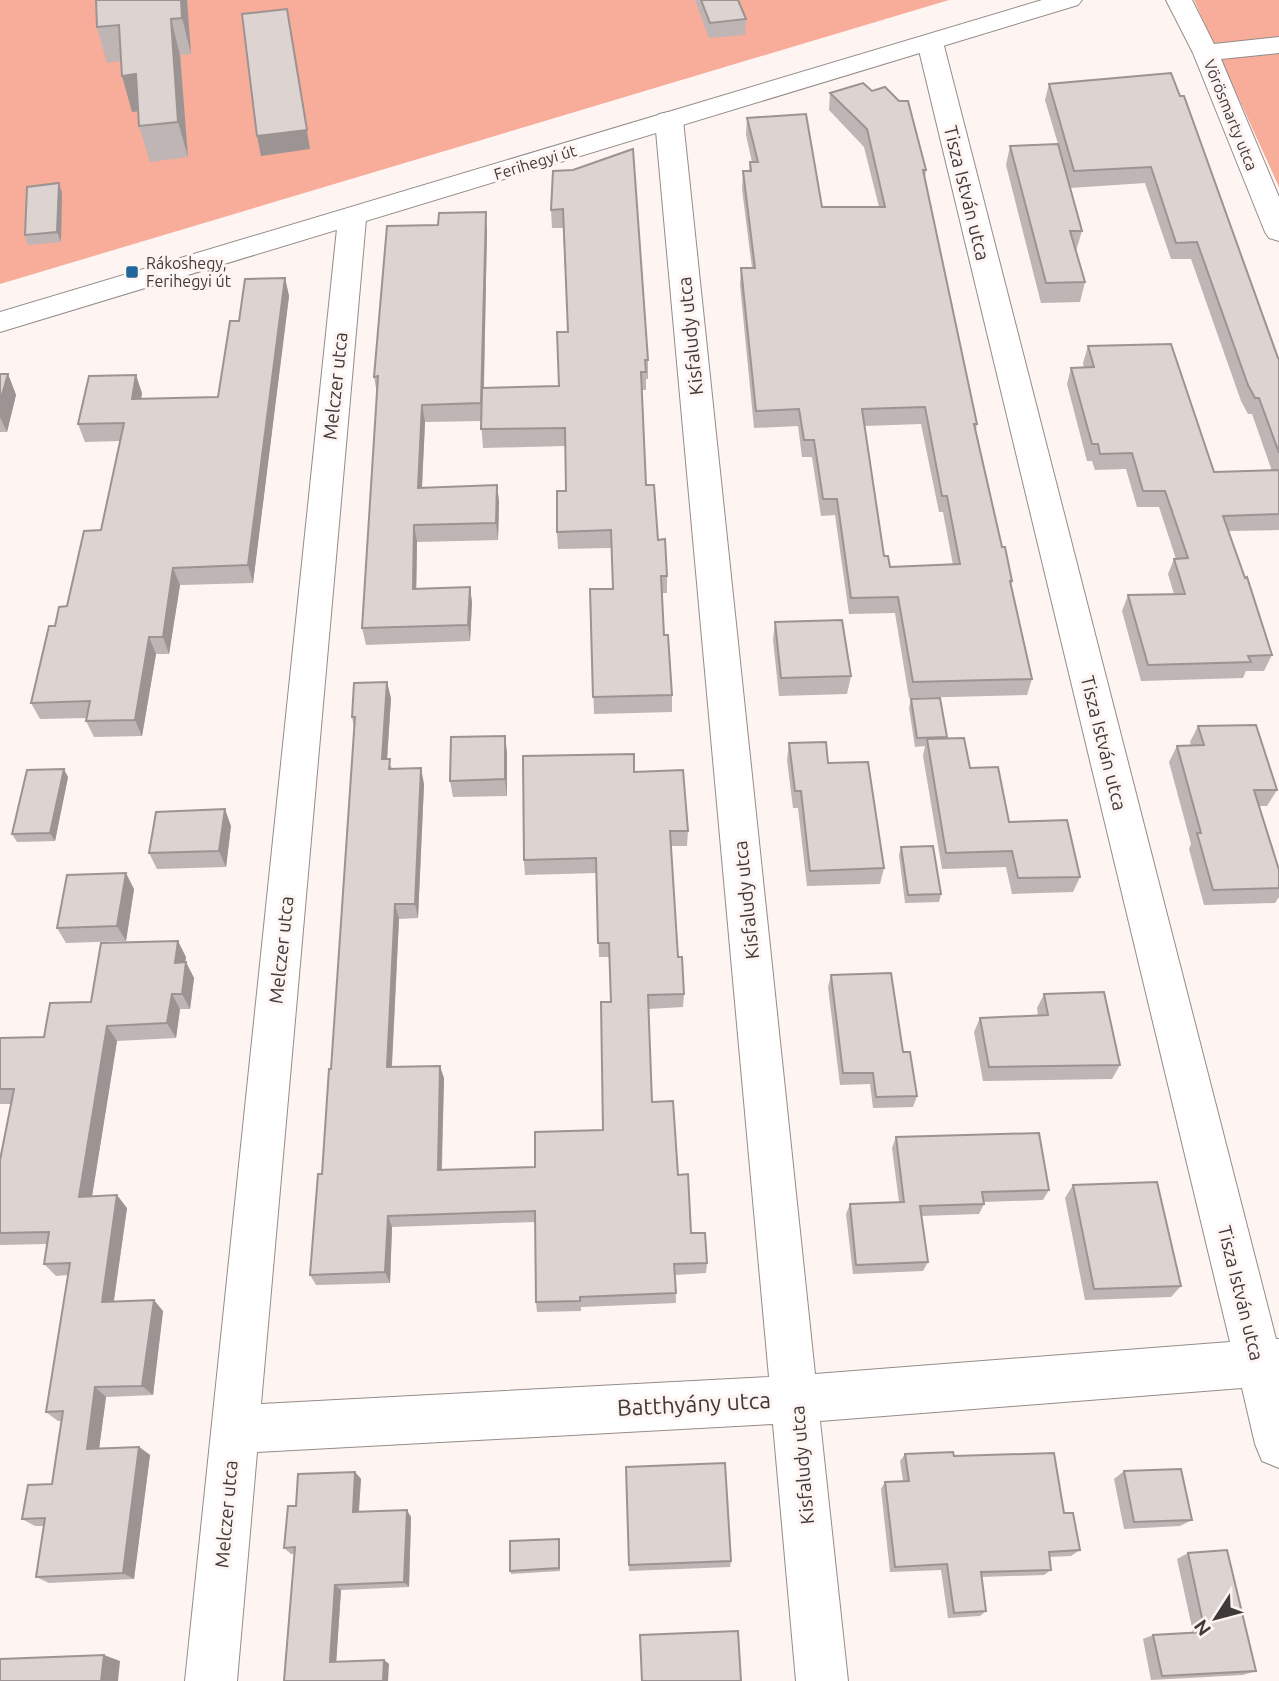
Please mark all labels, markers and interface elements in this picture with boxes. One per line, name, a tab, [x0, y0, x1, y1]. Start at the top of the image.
street label: Vörösmarty utca	[1201, 57, 1261, 173]
street label: Tisza István utca	[940, 123, 994, 263]
street label: Ferihegyi út	[492, 141, 579, 183]
place label: Rákoshegy, Ferihegyi út	[146, 254, 232, 290]
marker: Rákoshegy, Ferihegyi út	[124, 264, 140, 280]
street label: Kisfaludy utca	[673, 276, 707, 396]
street label: Melczer utca	[318, 331, 352, 441]
street label: Tisza István utca	[1077, 673, 1131, 813]
street label: Kisfaludy utca	[729, 840, 763, 960]
street label: Melczer utca	[264, 895, 298, 1005]
street label: Tisza István utca	[1214, 1223, 1268, 1363]
street label: Batthyány utca	[616, 1387, 772, 1420]
street label: Kisfaludy utca	[786, 1405, 818, 1525]
street label: Melczer utca	[210, 1459, 242, 1569]
north arrow	[1181, 1583, 1251, 1653]
text: N	[1189, 1616, 1215, 1640]

